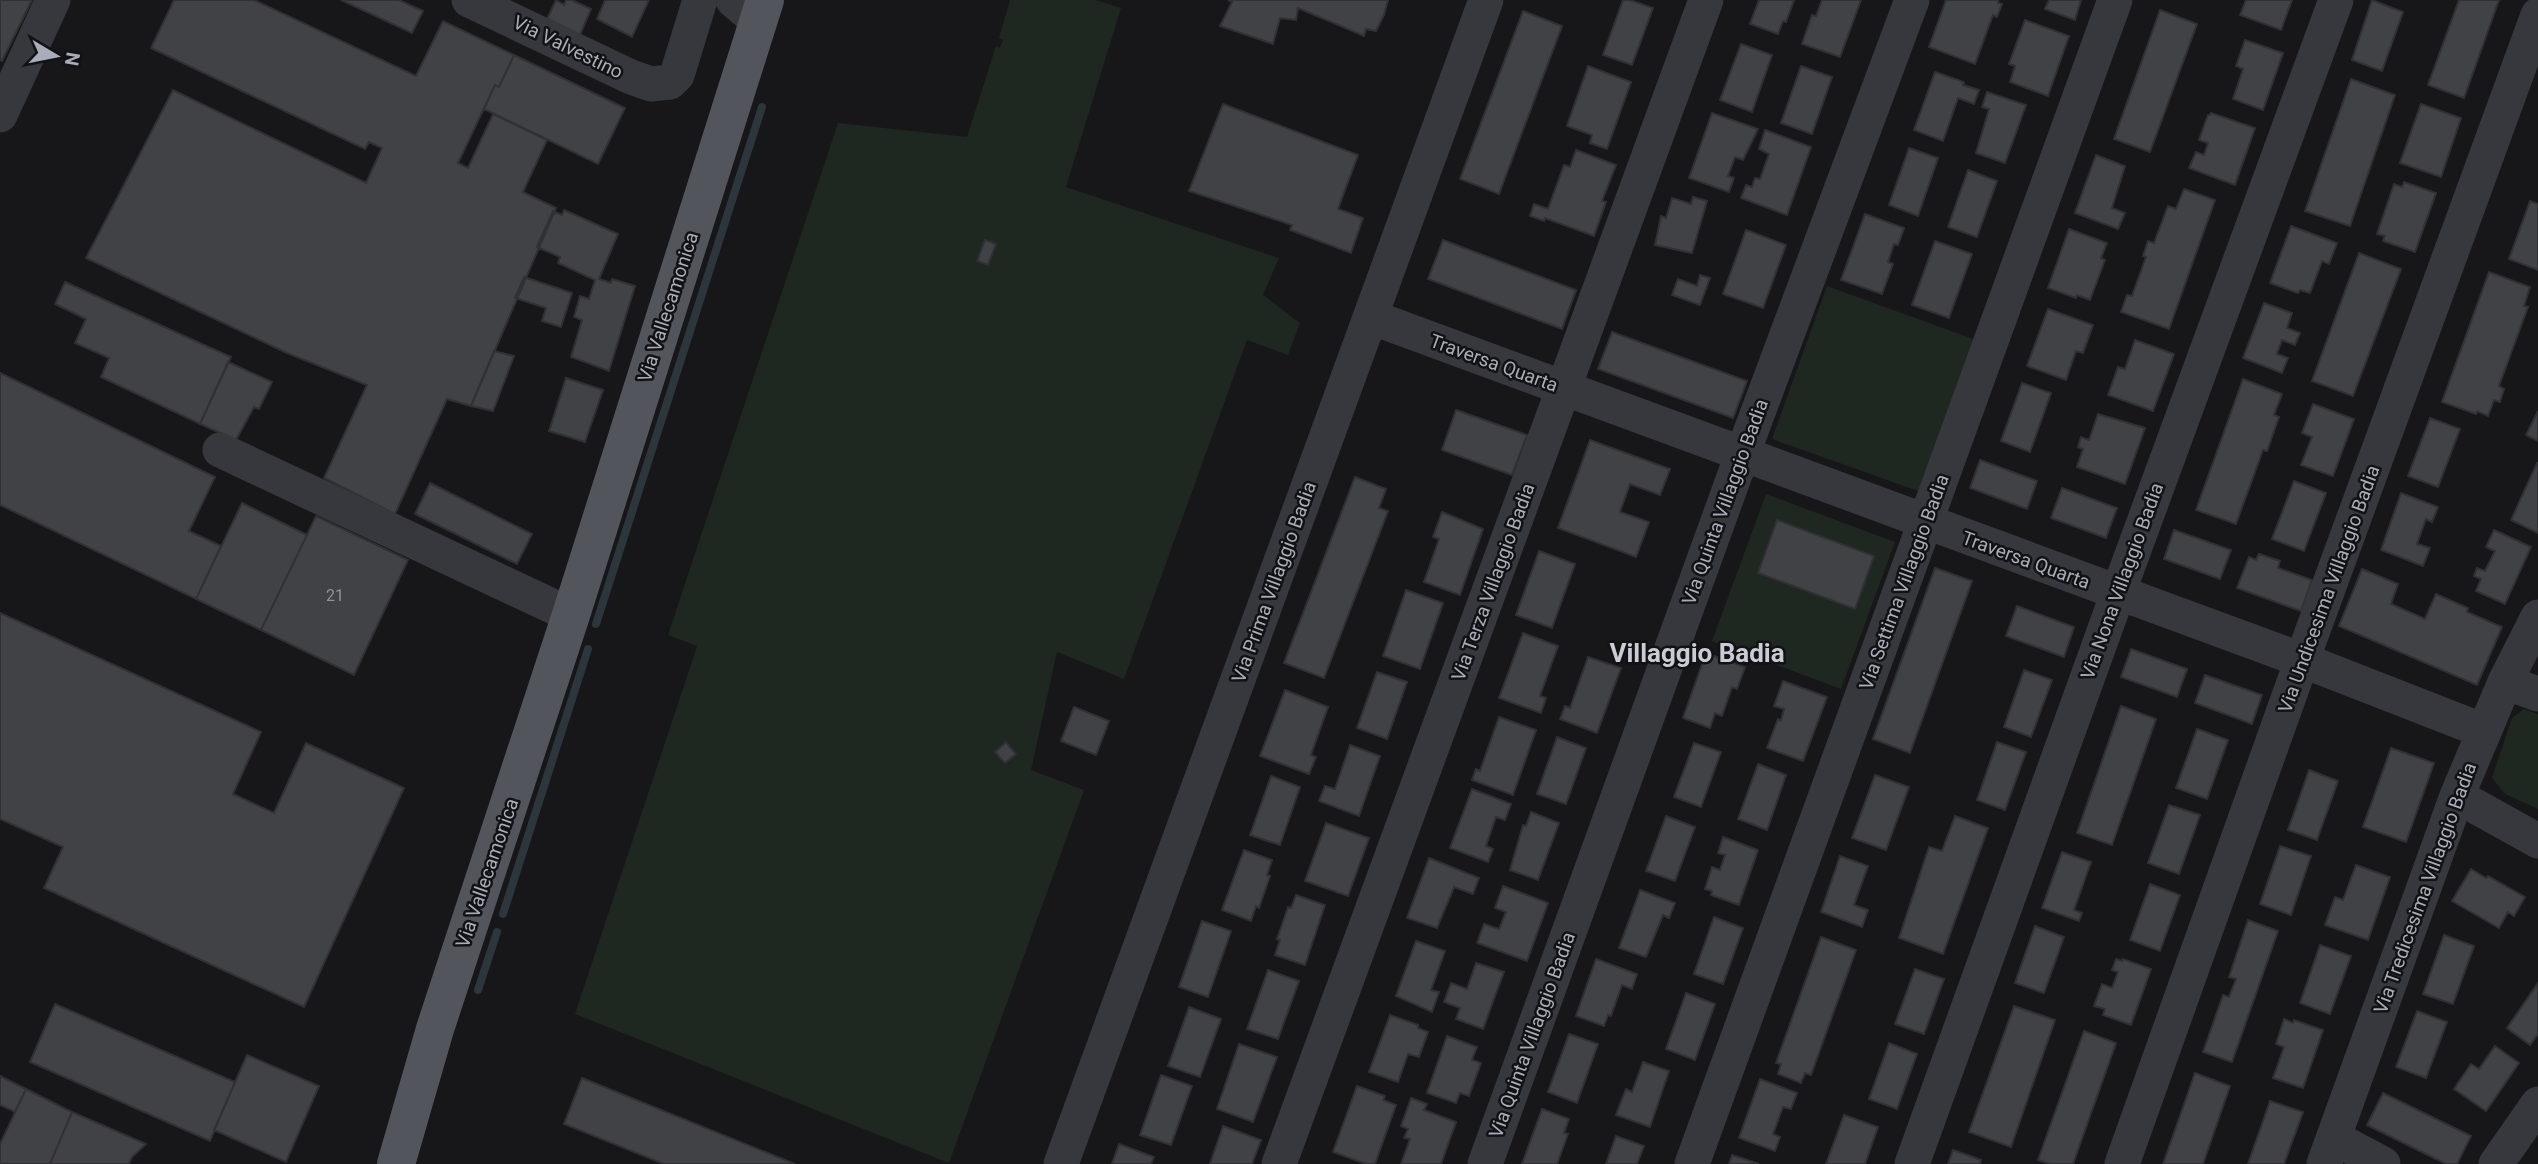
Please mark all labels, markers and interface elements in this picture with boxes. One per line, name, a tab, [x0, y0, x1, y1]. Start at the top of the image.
street label: Via Valvestino	[509, 10, 627, 84]
north arrow	[21, 21, 91, 91]
text: N	[60, 50, 85, 67]
street label: Via Vallecamonica	[633, 229, 703, 385]
street label: Traversa Quarta	[1427, 329, 1561, 397]
street label: Via Quinta Villaggio Badia	[1677, 396, 1773, 608]
street label: Via Undicesima Villaggio Badia	[2273, 462, 2385, 716]
street label: Via Settima Villaggio Badia	[1854, 471, 1954, 693]
street label: Via Prima Villaggio Badia	[1227, 478, 1321, 686]
street label: Via Terza Villaggio Badia	[1447, 480, 1539, 684]
street label: Via Nona Villaggio Badia	[2076, 480, 2168, 682]
street label: Traversa Quarta	[1959, 526, 2093, 594]
house number: 21	[326, 586, 344, 605]
district label: Villaggio Badia	[1609, 638, 1785, 668]
street label: Via Tredicesima Villaggio Badia	[2369, 759, 2481, 1017]
street label: Via Vallecamonica	[451, 795, 523, 951]
street label: Via Quinta Villaggio Badia	[1484, 929, 1580, 1141]

